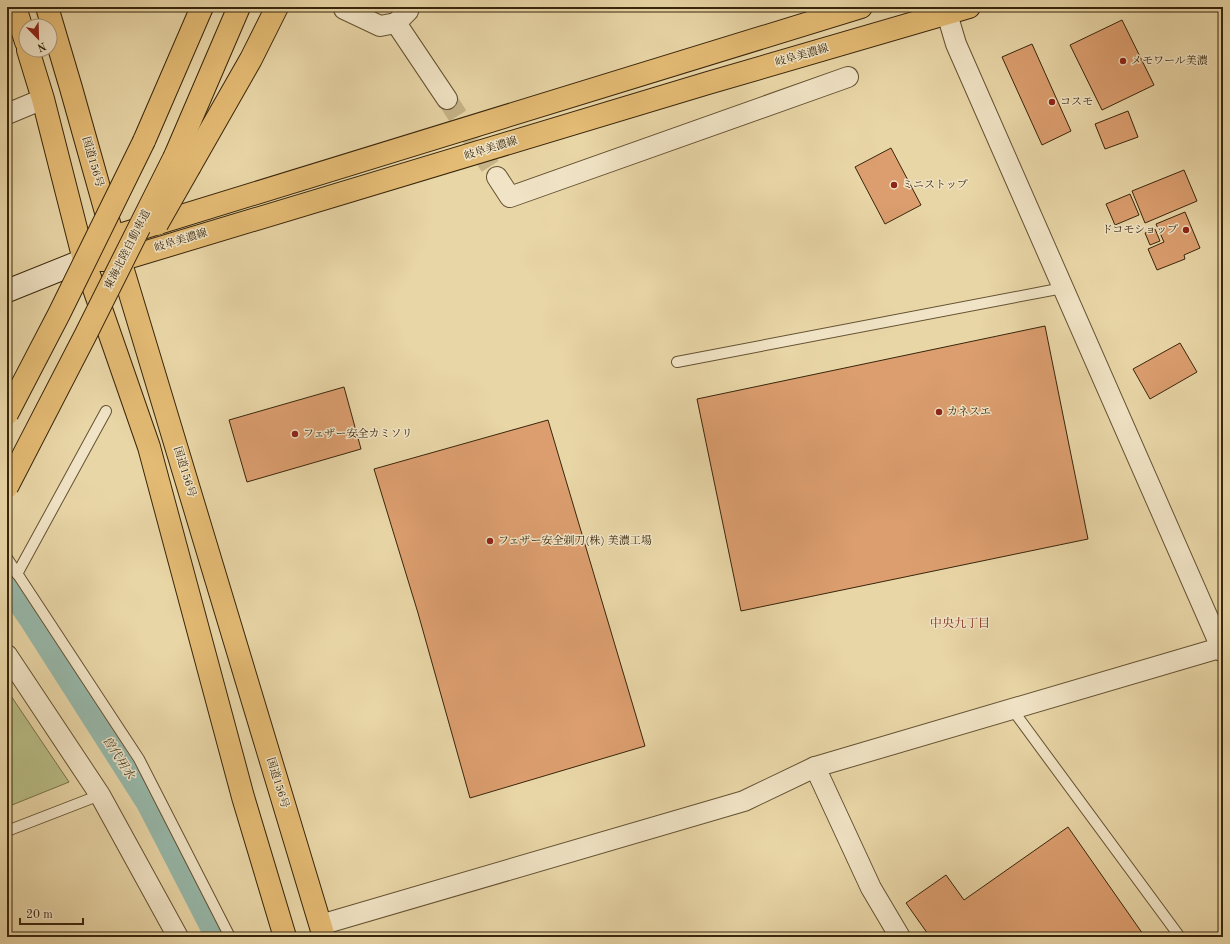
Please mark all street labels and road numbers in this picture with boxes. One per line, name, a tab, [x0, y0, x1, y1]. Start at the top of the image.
street label: 岐阜美濃線	[773, 41, 830, 69]
street label: 岐阜美濃線	[463, 134, 519, 162]
street label: 国道156号	[80, 135, 106, 189]
street label: 東海北陸自動車道	[101, 207, 153, 292]
street label: 岐阜美濃線	[153, 226, 209, 254]
street label: 国道156号	[171, 445, 199, 499]
street label: 国道156号	[264, 756, 292, 810]

